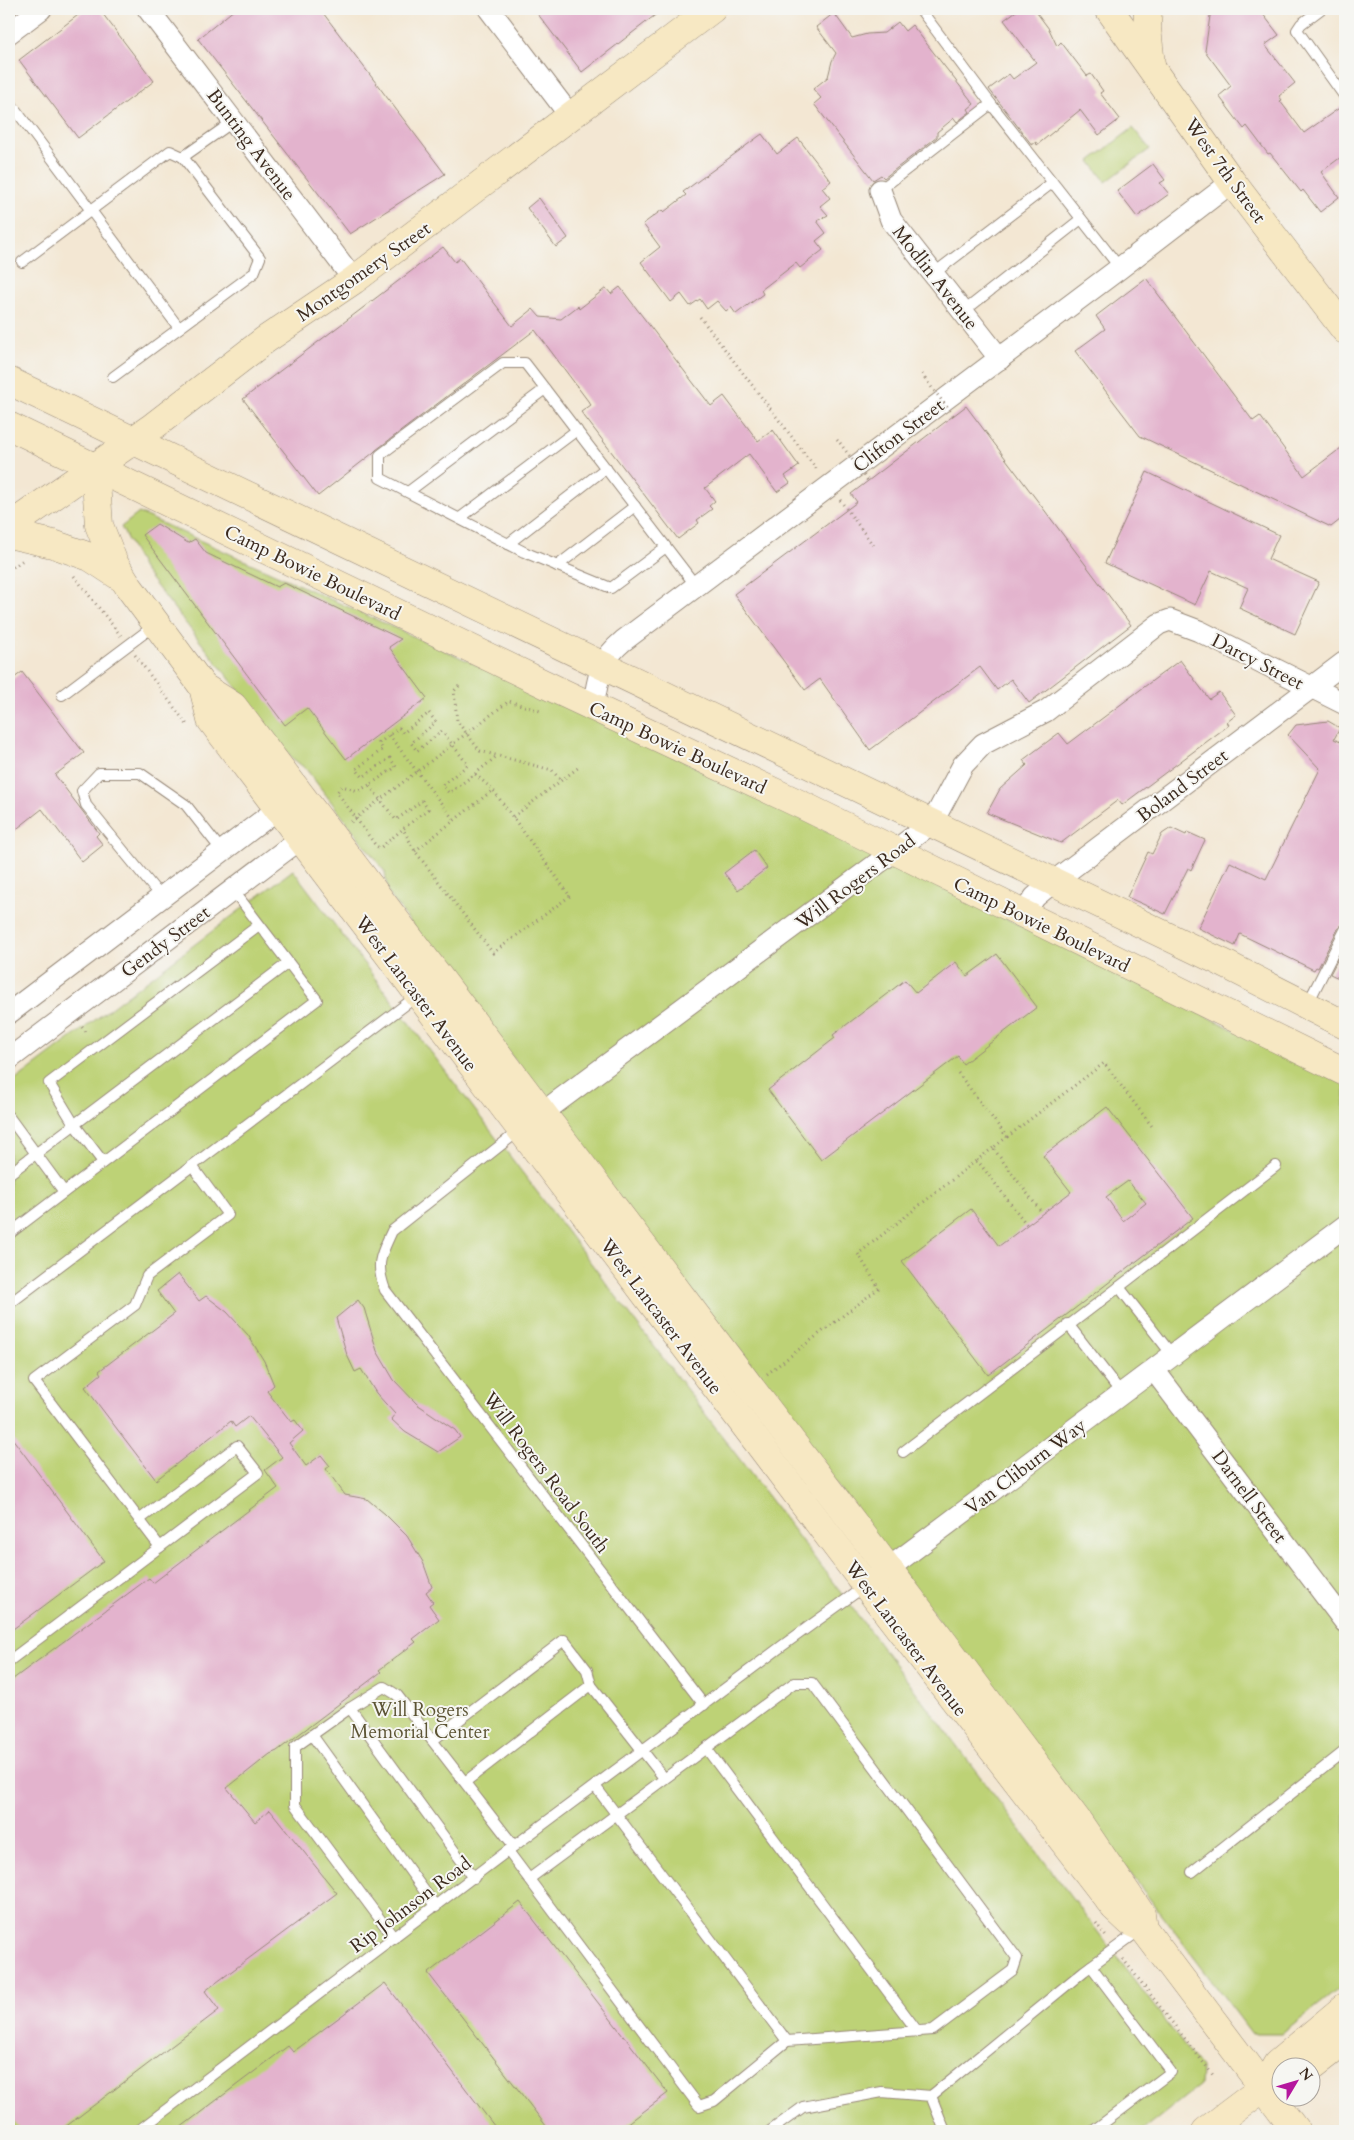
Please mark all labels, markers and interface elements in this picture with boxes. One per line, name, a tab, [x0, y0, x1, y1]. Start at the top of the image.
street label: Bunting Avenue	[201, 83, 302, 206]
street label: West 7th Street	[1178, 112, 1272, 228]
street label: Montgomery Street	[291, 216, 436, 328]
street label: Modlin Avenue	[886, 220, 984, 335]
street label: Clifton Street	[847, 393, 950, 479]
street label: Camp Bowie Boulevard	[220, 519, 405, 627]
street label: Darcy Street	[1207, 628, 1308, 696]
street label: Camp Bowie Boulevard	[584, 695, 771, 801]
street label: Boland Street	[1132, 743, 1234, 829]
street label: Will Rogers Road	[789, 828, 921, 936]
street label: Camp Bowie Boulevard	[949, 871, 1134, 979]
street label: Gendy Street	[116, 900, 216, 984]
street label: West Lancaster Avenue	[348, 909, 483, 1077]
street label: West Lancaster Avenue	[593, 1232, 728, 1400]
street label: Will Rogers Road South	[476, 1386, 616, 1559]
street label: Van Cliburn Way	[960, 1413, 1092, 1521]
street label: Darnell Street	[1206, 1445, 1293, 1549]
street label: West Lancaster Avenue	[838, 1554, 973, 1722]
park label: Will Rogers Memorial Center	[351, 1697, 489, 1745]
street label: Rip Johnson Road	[345, 1851, 477, 1959]
north arrow	[1272, 2058, 1322, 2108]
text: N	[1295, 2064, 1317, 2085]

